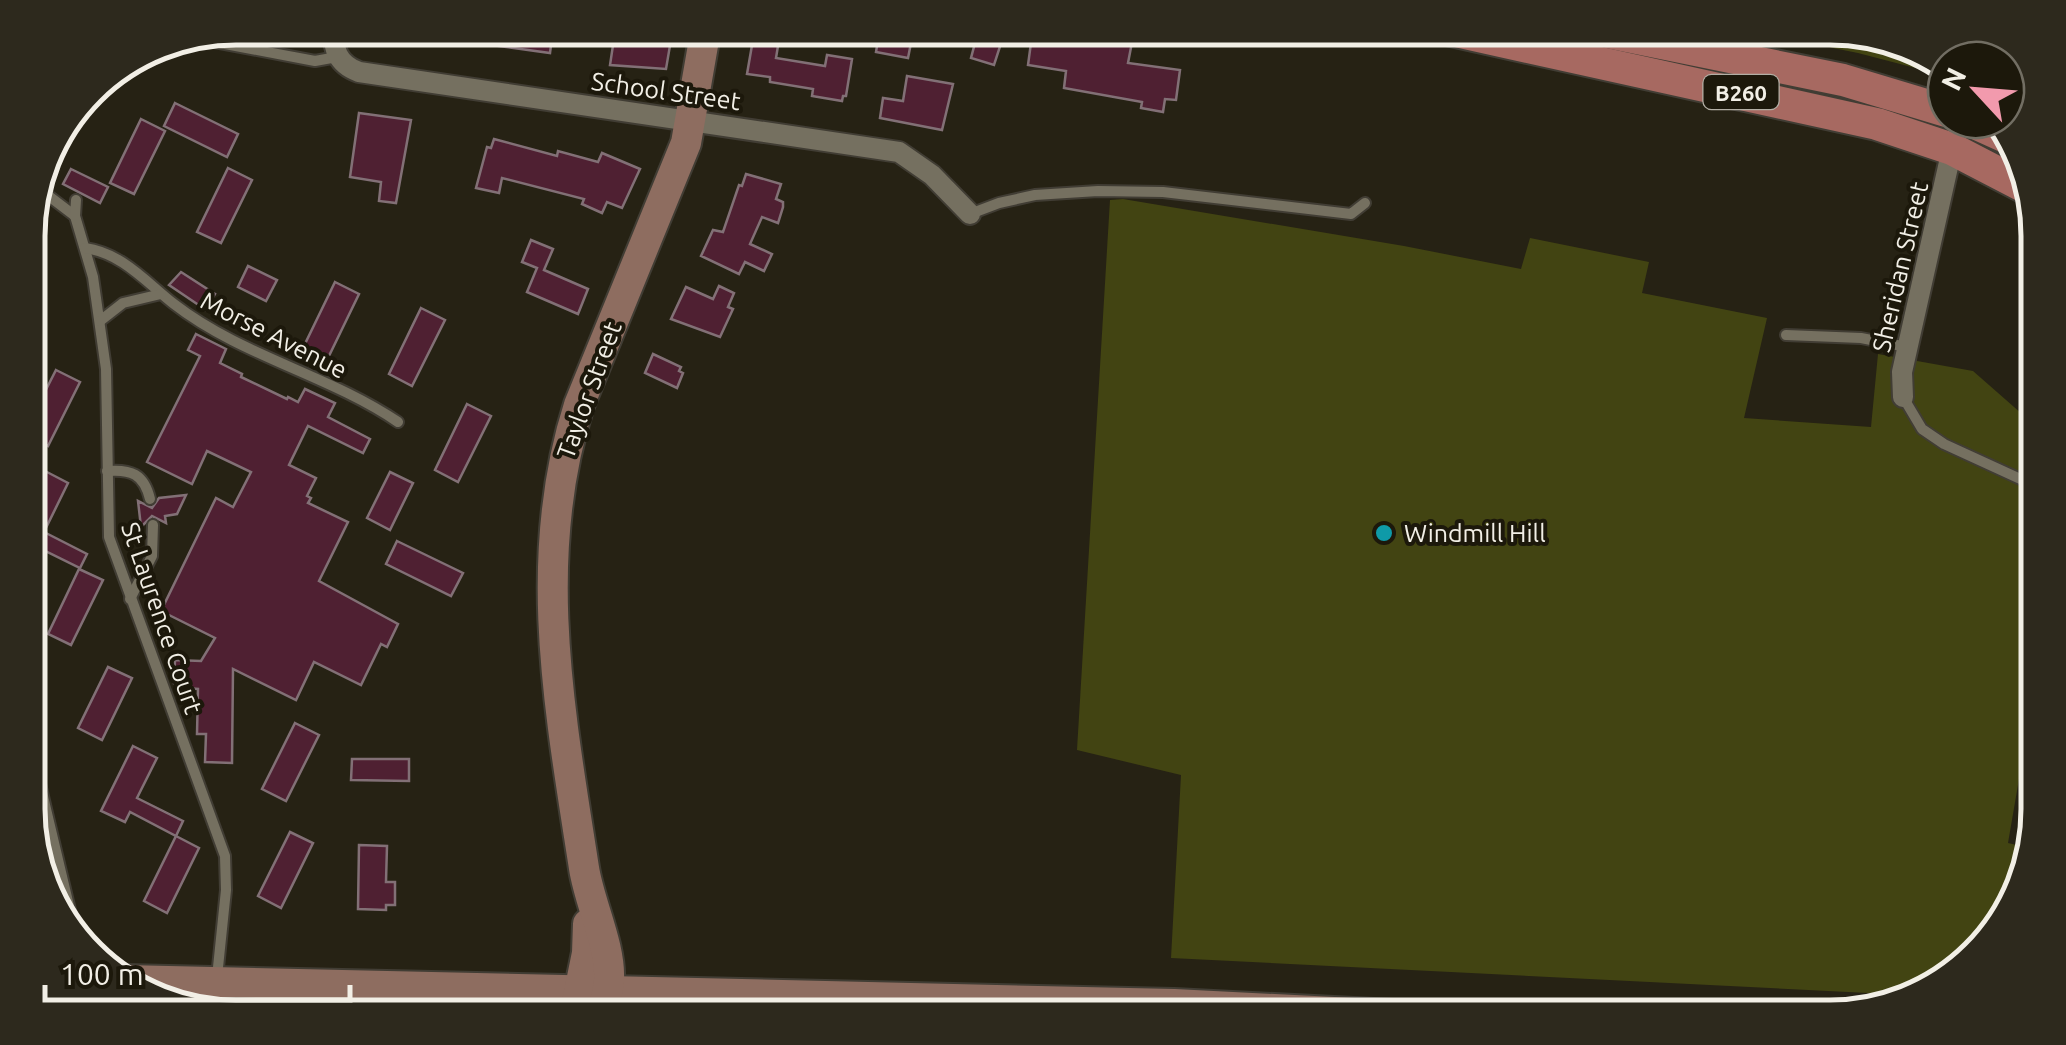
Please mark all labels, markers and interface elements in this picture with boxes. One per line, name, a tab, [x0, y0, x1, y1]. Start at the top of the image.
north arrow	[1926, 40, 2026, 140]
text: N	[1935, 63, 1972, 95]
street label: School Street	[590, 67, 743, 115]
road number: B260	[1704, 75, 1778, 109]
street label: Sheridan Street	[1867, 179, 1933, 355]
street label: Morse Avenue	[196, 286, 352, 384]
street label: Taylor Street	[551, 317, 627, 462]
street label: St Laurence Court	[116, 519, 208, 718]
place label: Windmill Hill	[1404, 519, 1546, 547]
marker: Windmill Hill	[1373, 522, 1395, 544]
scale bar	[45, 940, 350, 1002]
text: 100 m	[60, 957, 144, 991]

